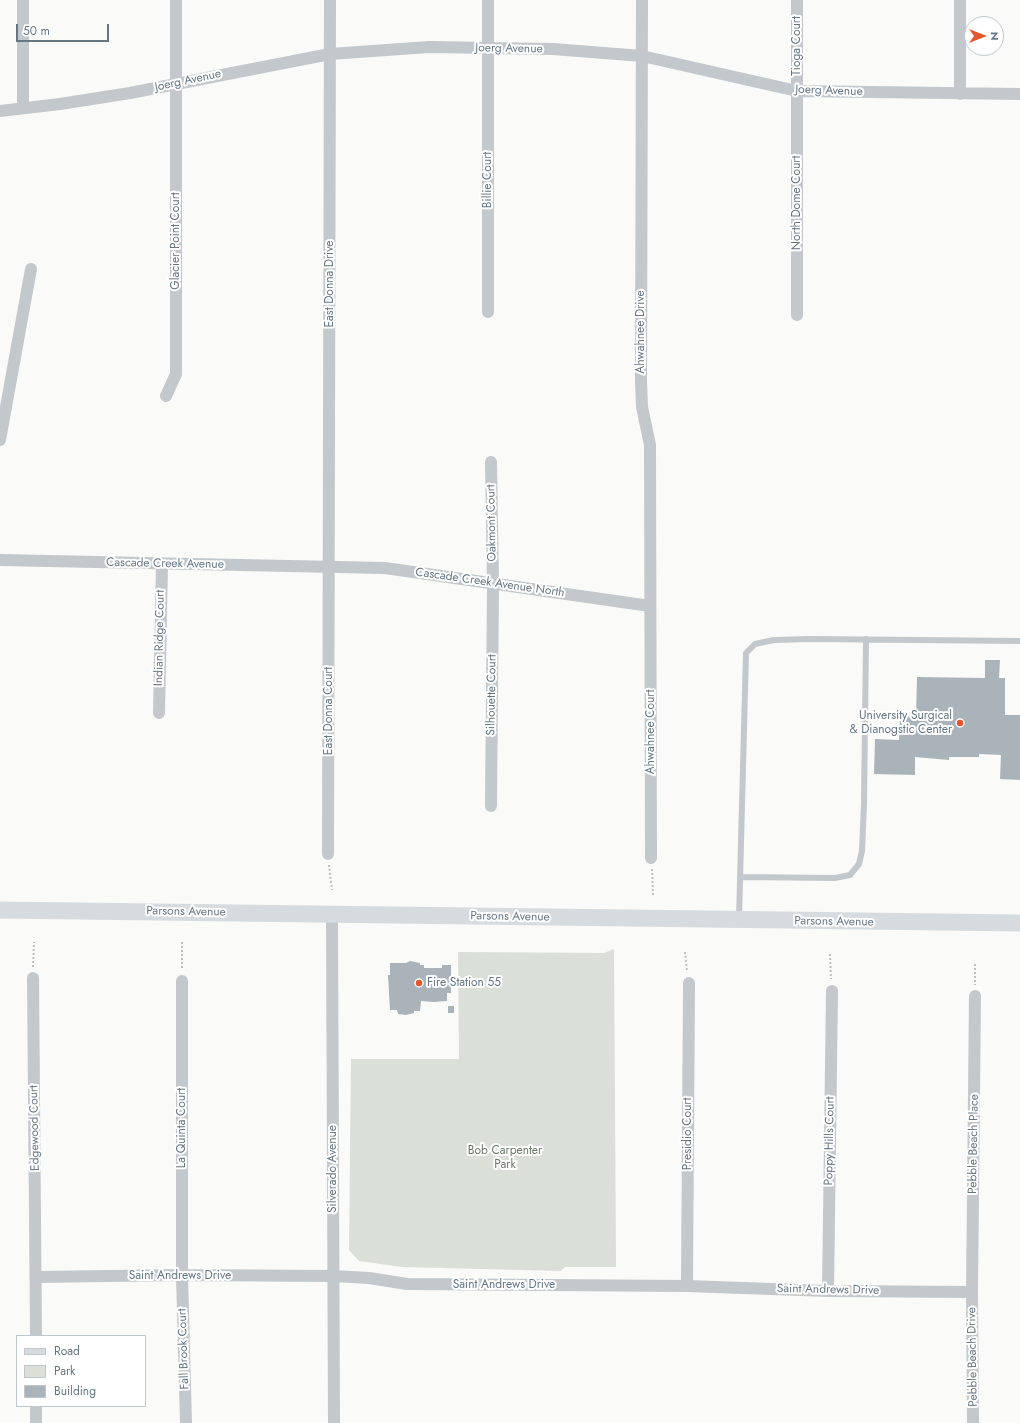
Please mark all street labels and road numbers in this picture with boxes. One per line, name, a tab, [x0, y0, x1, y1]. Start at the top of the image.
street label: Tioga Court	[790, 16, 804, 76]
street label: Joerg Avenue	[475, 41, 543, 57]
street label: Joerg Avenue	[154, 67, 222, 95]
street label: Joerg Avenue	[795, 83, 863, 99]
street label: Billie Court	[481, 152, 495, 208]
street label: North Dome Court	[790, 156, 804, 250]
street label: Glacier Point Court	[169, 192, 183, 290]
street label: East Donna Drive	[323, 240, 337, 328]
street label: Ahwahnee Drive	[634, 290, 648, 374]
street label: Oakmont Court	[484, 484, 500, 562]
street label: Cascade Creek Avenue	[106, 556, 224, 572]
street label: Cascade Creek Avenue North	[414, 565, 566, 601]
street label: Indian Ridge Court	[152, 590, 168, 686]
street label: Silhouette Court	[484, 654, 500, 736]
street label: East Donna Court	[322, 667, 336, 755]
street label: Ahwahnee Court	[644, 690, 658, 774]
street label: Parsons Avenue	[146, 904, 226, 920]
street label: Parsons Avenue	[470, 909, 550, 925]
street label: Parsons Avenue	[794, 914, 874, 930]
street label: Edgewood Court	[27, 1085, 43, 1171]
street label: La Quinta Court	[175, 1088, 189, 1168]
street label: Pebble Beach Place	[966, 1094, 982, 1194]
street label: Poppy Hills Court	[822, 1096, 838, 1186]
street label: Presidio Court	[681, 1098, 695, 1170]
street label: Silverado Avenue	[326, 1125, 340, 1213]
street label: Saint Andrews Drive	[129, 1269, 231, 1283]
street label: Saint Andrews Drive	[453, 1278, 555, 1292]
street label: Saint Andrews Drive	[777, 1282, 879, 1298]
street label: Pebble Beach Drive	[965, 1307, 981, 1407]
street label: Fall Brook Court	[175, 1308, 193, 1390]

